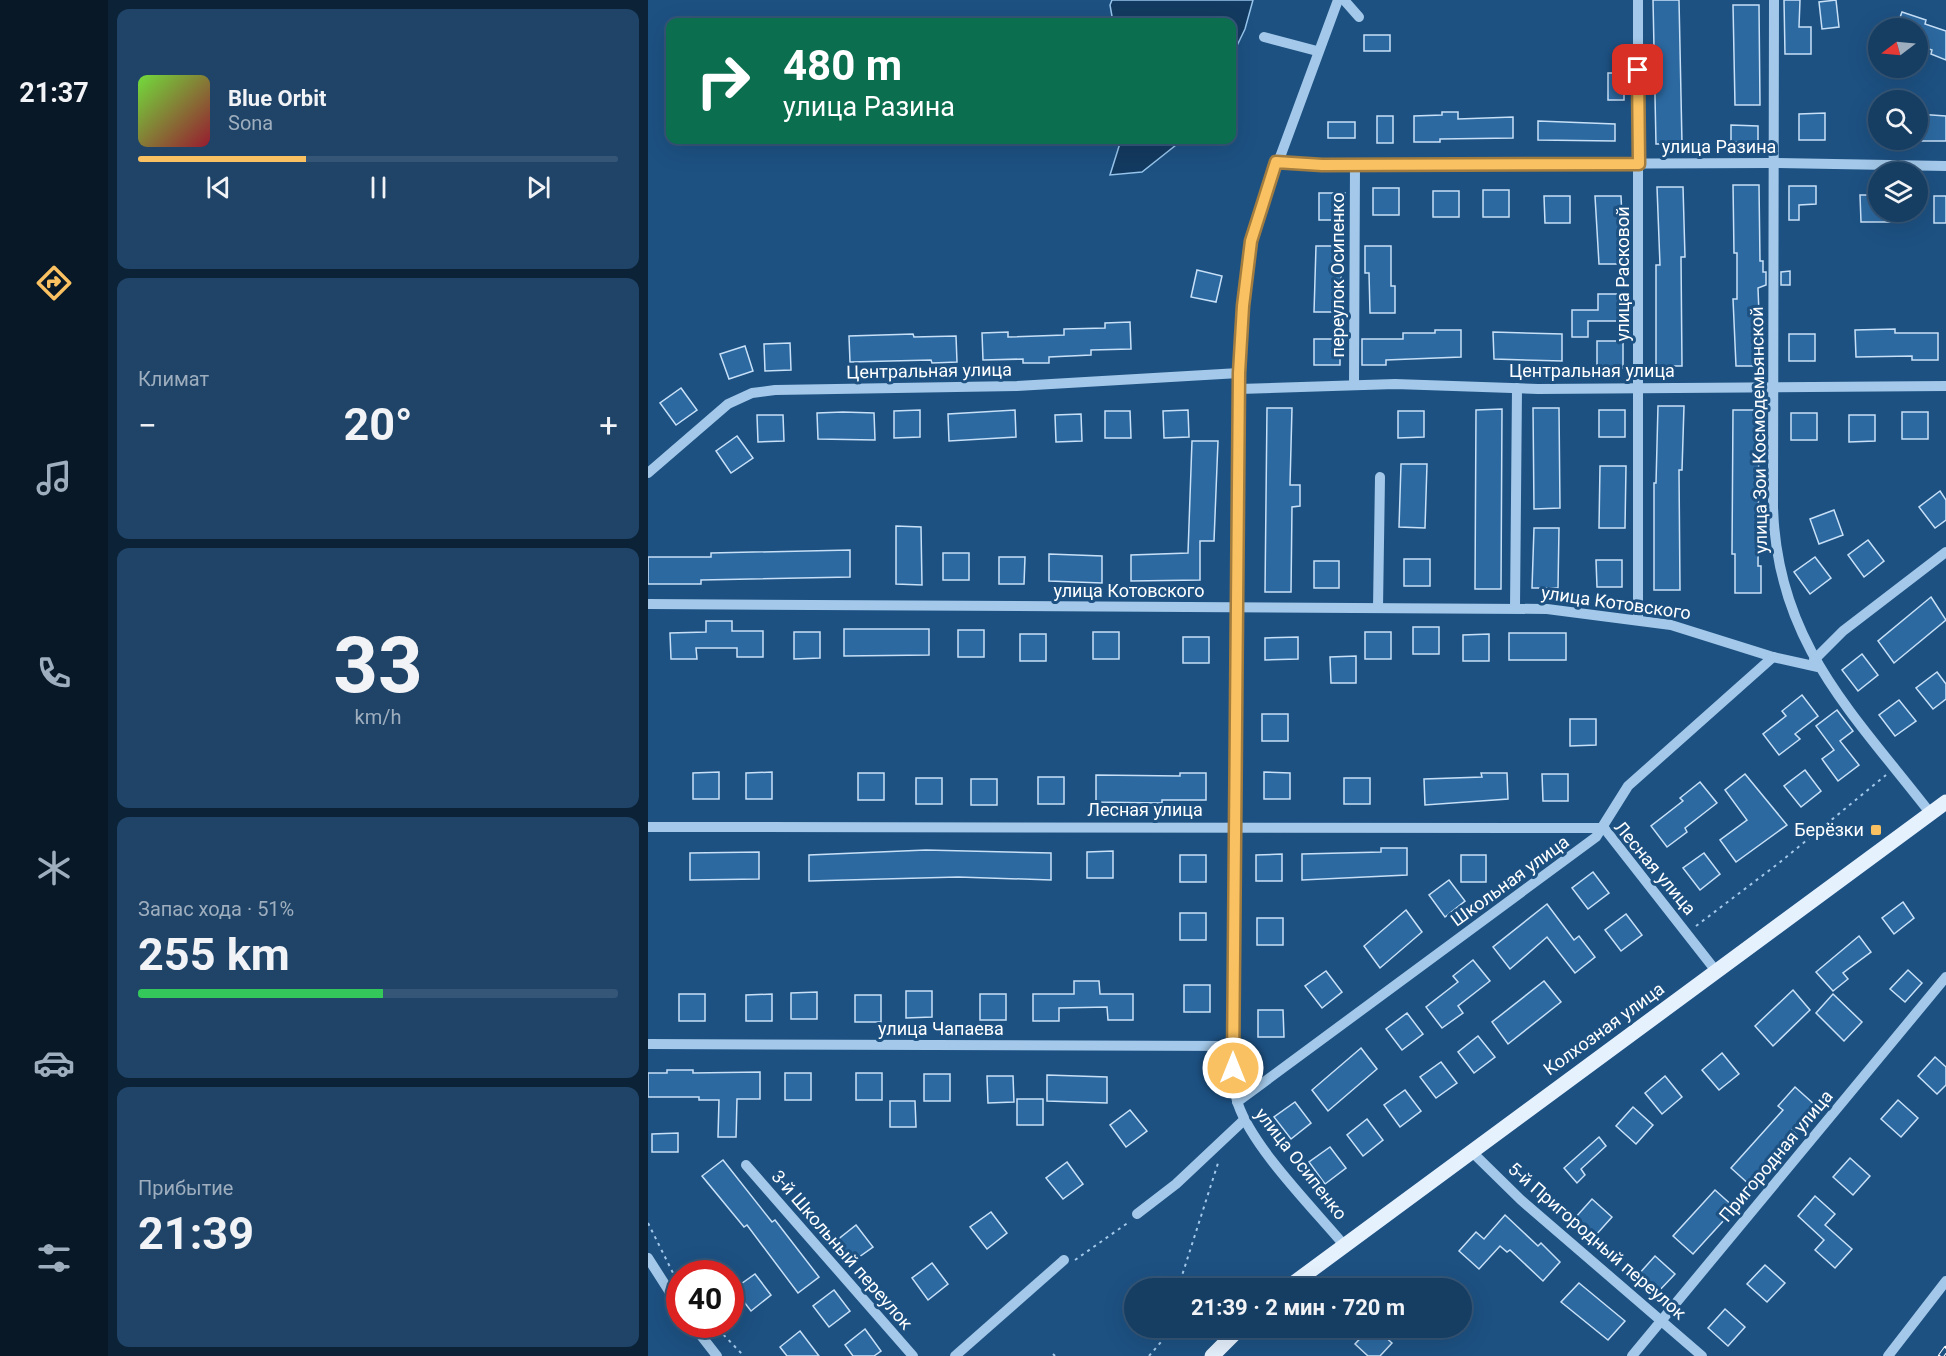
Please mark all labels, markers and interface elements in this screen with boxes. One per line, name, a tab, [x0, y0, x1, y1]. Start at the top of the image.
north arrow	[1868, 18, 1928, 78]
map controls	[1868, 18, 1928, 222]
text: 480 m	[783, 41, 902, 90]
icon: right	[684, 42, 762, 120]
pin	[1612, 44, 1663, 95]
icon: arrive	[1621, 53, 1654, 86]
text: 21:37	[19, 77, 89, 109]
text: Blue Orbit	[228, 86, 326, 111]
button: search	[1868, 90, 1928, 150]
text: улица Разина	[783, 91, 955, 123]
text: Sona	[228, 111, 273, 135]
street label: улица Разина	[1662, 136, 1776, 157]
button: layers	[1868, 162, 1928, 222]
icon: previous	[202, 171, 235, 204]
icon: pause	[362, 171, 395, 204]
icon: next	[522, 171, 555, 204]
street label: переулок Осипенко	[1327, 193, 1348, 357]
street label: улица Расковой	[1612, 206, 1633, 342]
icon: directions	[33, 262, 75, 304]
street label: улица Зои Космодемьянской	[1746, 306, 1771, 554]
street label: Центральная улица	[846, 359, 1012, 382]
street label: Центральная улица	[1509, 360, 1675, 381]
text: Климат	[138, 367, 209, 391]
text: 20°	[343, 398, 413, 451]
text: −	[138, 406, 157, 445]
text: +	[599, 406, 618, 445]
icon: music	[33, 457, 75, 499]
street label: улица Котовского	[1053, 580, 1205, 601]
street label: улица Котовского	[1540, 582, 1692, 623]
text: 33	[333, 620, 423, 711]
icon: phone	[33, 652, 75, 694]
text: km/h	[355, 705, 401, 729]
street label: Лесная улица	[1087, 799, 1203, 820]
street label: Лесная улица	[1610, 817, 1701, 919]
place label: Берёзки	[1794, 819, 1864, 840]
marker: Берёзки	[1869, 823, 1883, 837]
street label: Школьная улица	[1447, 831, 1573, 930]
icon: climate	[33, 847, 75, 889]
text: Запас хода · 51%	[138, 897, 294, 921]
text: 255 km	[138, 928, 290, 981]
street label: Колхозная улица	[1539, 978, 1668, 1079]
street label: улица Чапаева	[878, 1018, 1004, 1039]
position arrow	[1201, 1036, 1265, 1100]
icon: car	[33, 1042, 75, 1084]
street label: Пригородная улица	[1714, 1086, 1837, 1226]
street label: улица Осипенко	[1251, 1104, 1352, 1224]
street label: 5-й Пригородный переулок	[1504, 1158, 1691, 1324]
street label: 3-й Школьный переулок	[768, 1166, 917, 1334]
text: Прибытие	[138, 1176, 233, 1200]
text: 21:39	[138, 1207, 254, 1260]
icon: filters	[33, 1237, 75, 1279]
speed limit sign: 40	[666, 1260, 744, 1338]
text: 21:39 · 2 мин · 720 m	[1191, 1295, 1405, 1320]

